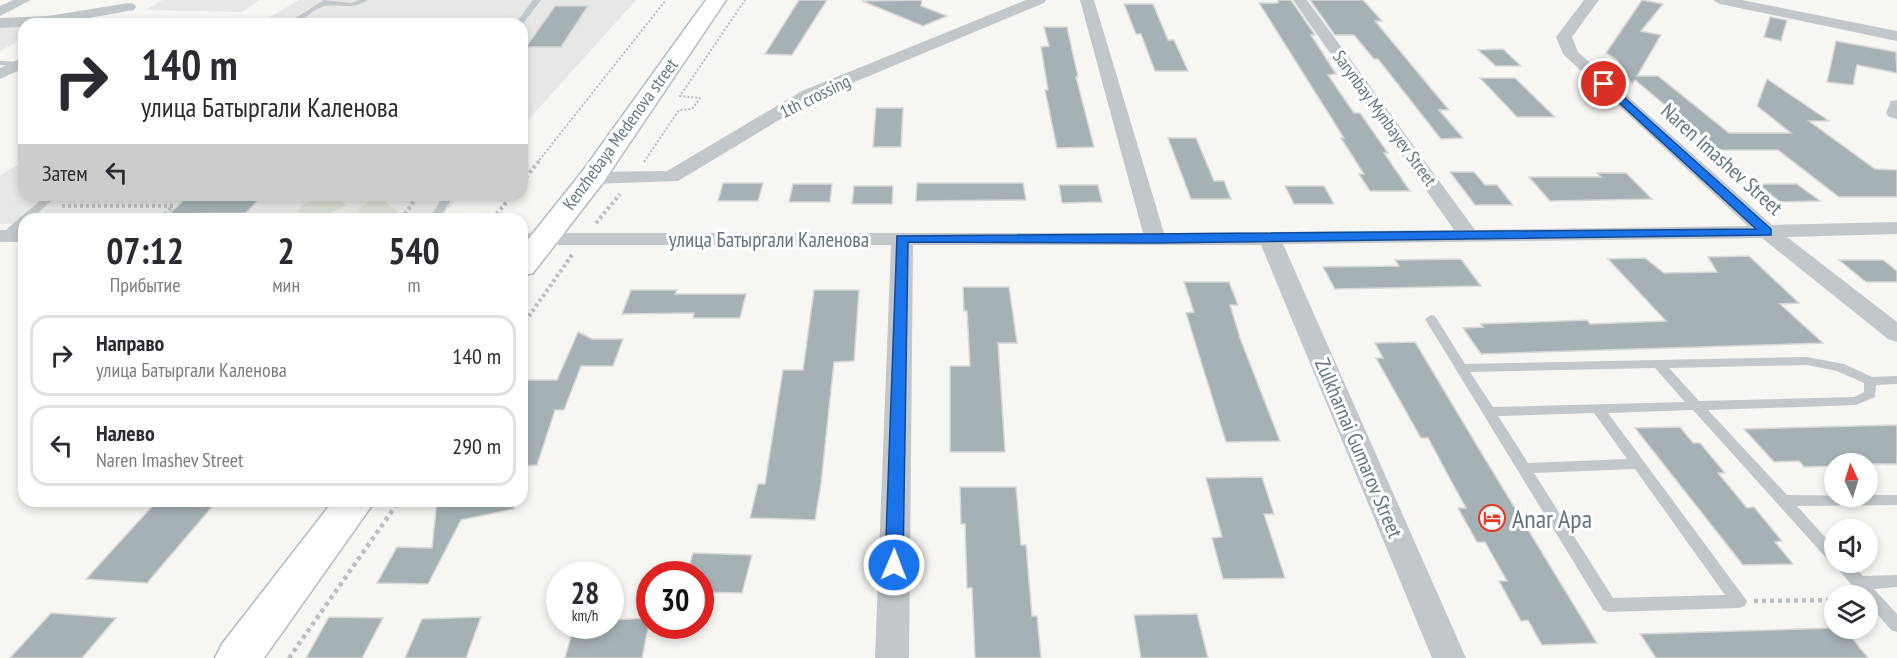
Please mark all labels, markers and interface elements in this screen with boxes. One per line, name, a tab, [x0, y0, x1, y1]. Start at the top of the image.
text: 140 m	[141, 37, 238, 92]
icon: right	[42, 42, 120, 120]
street label: Sarynbay Mynbayev Street	[1328, 46, 1442, 190]
street label: Kenzhebaya Medenova street	[557, 54, 683, 214]
pin	[1578, 58, 1629, 109]
icon: arrive	[1587, 67, 1620, 100]
street label: 1th crossing	[776, 69, 854, 123]
text: улица Батыргали Каленова	[141, 90, 399, 124]
street label: Naren Imashev Street	[1655, 97, 1789, 221]
icon: left	[100, 156, 133, 189]
text: Затем	[42, 159, 88, 187]
street label: улица Батыргали Каленова	[669, 226, 869, 253]
text: 07:12	[106, 227, 184, 274]
text: 2	[278, 227, 295, 274]
text: 540	[388, 227, 440, 274]
text: Прибытие	[110, 272, 181, 298]
text: мин	[272, 272, 300, 298]
text: m	[408, 272, 421, 298]
text: Направо	[96, 329, 164, 357]
icon: right	[45, 339, 78, 372]
text: 140 m	[452, 342, 501, 370]
street label: Zulkharnai Gumarov Street	[1309, 354, 1409, 542]
text: улица Батыргали Каленова	[96, 357, 287, 383]
text: Налево	[96, 419, 155, 447]
icon: left	[45, 429, 78, 462]
text: 290 m	[452, 432, 501, 460]
text: Naren Imashev Street	[96, 447, 244, 473]
north arrow	[1824, 453, 1878, 507]
map controls	[1824, 453, 1878, 639]
place label: Anar Apa	[1512, 502, 1592, 535]
hotel icon: Anar Apa	[1477, 503, 1507, 533]
button: sound	[1824, 519, 1878, 573]
position arrow	[862, 533, 926, 597]
speed limit sign: 30	[636, 561, 714, 639]
text: 28	[571, 573, 599, 612]
button: layers	[1824, 585, 1878, 639]
text: km/h	[572, 606, 598, 625]

